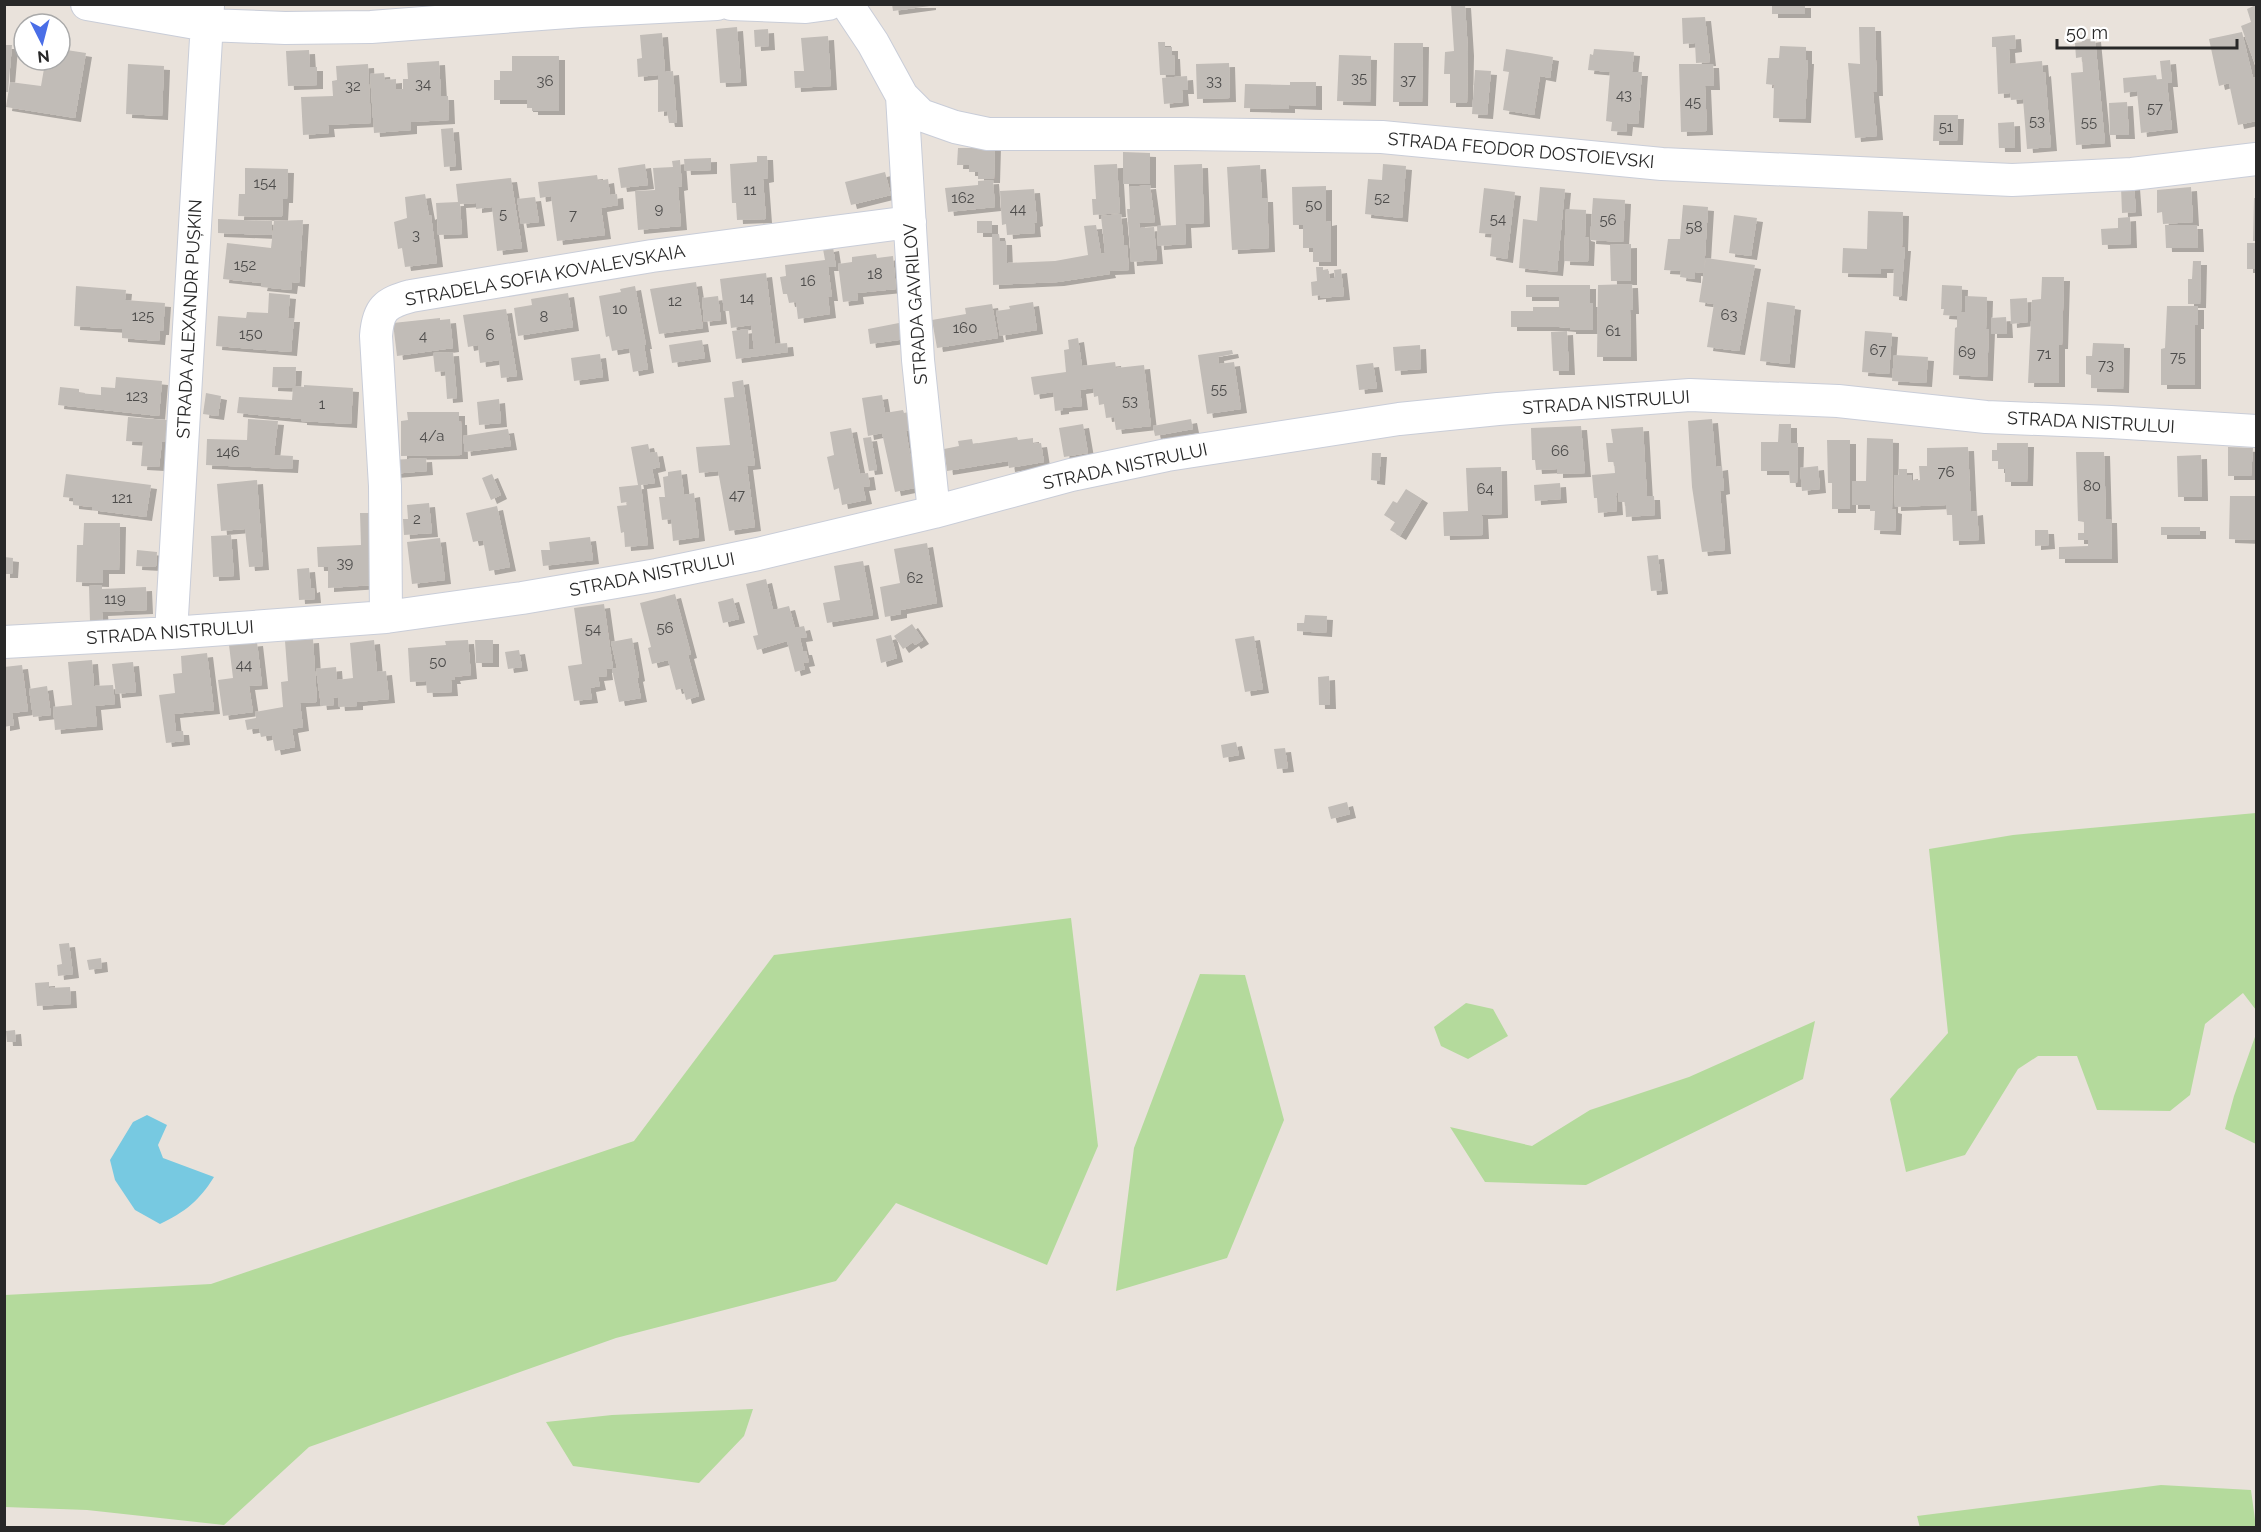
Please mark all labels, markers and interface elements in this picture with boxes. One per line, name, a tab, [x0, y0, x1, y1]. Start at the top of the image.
north arrow	[12, 12, 72, 72]
scale bar	[2057, 12, 2237, 50]
text: 50 m	[2066, 22, 2108, 43]
text: N	[36, 46, 51, 67]
house number: 35	[1351, 69, 1367, 87]
house number: 37	[1400, 71, 1416, 89]
house number: 36	[536, 72, 554, 90]
house number: 33	[1206, 72, 1222, 90]
house number: 34	[415, 75, 431, 93]
house number: 32	[345, 77, 361, 95]
house number: 43	[1616, 86, 1632, 104]
house number: 45	[1685, 93, 1701, 111]
house number: 57	[2147, 99, 2163, 117]
house number: 53	[2029, 112, 2045, 130]
house number: 55	[2081, 113, 2097, 131]
house number: 51	[1939, 118, 1954, 136]
street label: STRADA FEODOR DOSTOIEVSKI	[1387, 128, 1655, 172]
house number: 154	[254, 174, 276, 192]
house number: 11	[744, 181, 757, 199]
house number: 162	[951, 189, 975, 207]
house number: 52	[1374, 189, 1390, 207]
house number: 50	[1305, 196, 1323, 214]
street label: STRADA ALEXANDR PUȘKIN	[172, 199, 206, 439]
house number: 9	[655, 200, 664, 218]
house number: 44	[1010, 200, 1026, 218]
house number: 5	[499, 205, 507, 223]
house number: 7	[569, 206, 577, 224]
house number: 54	[1490, 210, 1506, 228]
house number: 56	[1599, 211, 1617, 229]
house number: 58	[1685, 218, 1703, 236]
street label: STRADA GAVRILOV	[899, 222, 931, 386]
house number: 3	[412, 226, 420, 244]
street label: STRADELA SOFIA KOVALEVSKAIA	[403, 240, 687, 310]
house number: 152	[234, 256, 256, 274]
house number: 18	[867, 265, 883, 283]
house number: 16	[800, 272, 816, 290]
house number: 14	[740, 289, 754, 307]
house number: 12	[668, 292, 682, 310]
house number: 10	[612, 300, 628, 318]
house number: 63	[1720, 306, 1738, 324]
house number: 125	[132, 307, 154, 325]
house number: 8	[540, 308, 549, 326]
house number: 160	[953, 319, 977, 337]
house number: 61	[1605, 322, 1621, 340]
house number: 150	[239, 325, 263, 343]
house number: 6	[485, 326, 495, 344]
house number: 4	[419, 327, 427, 345]
house number: 67	[1869, 341, 1887, 359]
house number: 69	[1958, 343, 1976, 361]
house number: 71	[2037, 345, 2052, 363]
house number: 75	[2170, 348, 2186, 366]
house number: 73	[2098, 356, 2114, 374]
house number: 55	[1211, 380, 1227, 398]
street label: STRADA NISTRULUI	[1521, 386, 1691, 418]
house number: 123	[126, 387, 148, 405]
house number: 53	[1122, 392, 1138, 410]
house number: 1	[319, 395, 326, 413]
street label: STRADA NISTRULUI	[2007, 407, 2175, 437]
house number: 4/a	[420, 427, 444, 445]
street label: STRADA NISTRULUI	[1041, 438, 1209, 494]
house number: 66	[1551, 442, 1569, 460]
house number: 146	[216, 443, 240, 461]
house number: 76	[1937, 463, 1955, 481]
house number: 80	[2083, 477, 2101, 495]
house number: 64	[1476, 480, 1494, 498]
house number: 47	[729, 486, 745, 504]
house number: 121	[112, 489, 133, 507]
house number: 2	[413, 510, 421, 528]
street label: STRADA NISTRULUI	[568, 548, 736, 600]
house number: 39	[337, 554, 354, 572]
house number: 62	[907, 569, 924, 587]
house number: 119	[104, 590, 126, 608]
street label: STRADA NISTRULUI	[85, 616, 255, 648]
house number: 56	[656, 619, 674, 637]
house number: 54	[585, 620, 601, 638]
house number: 50	[429, 653, 447, 671]
house number: 44	[236, 656, 252, 674]

